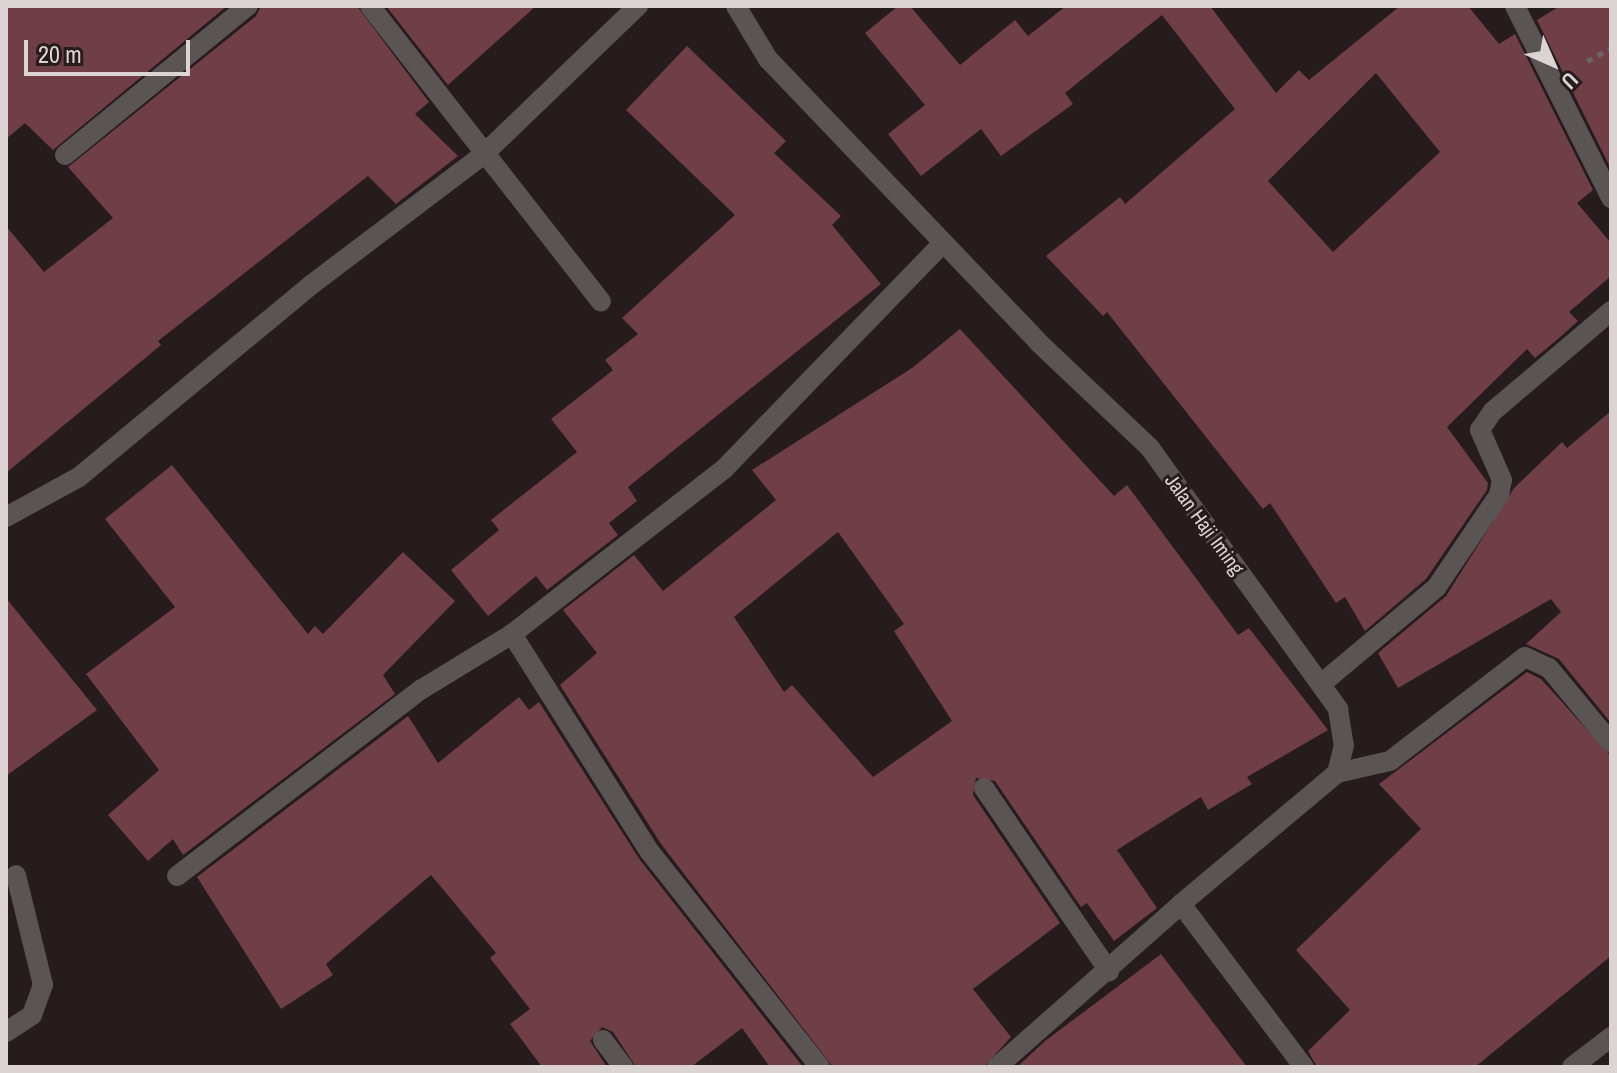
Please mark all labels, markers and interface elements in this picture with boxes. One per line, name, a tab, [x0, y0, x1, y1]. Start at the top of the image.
scale bar	[28, 24, 194, 74]
north arrow	[1513, 24, 1593, 104]
text: 20 m	[38, 38, 82, 70]
text: U	[1555, 66, 1585, 96]
street label: Jalan Haji Iming	[1160, 469, 1250, 579]

